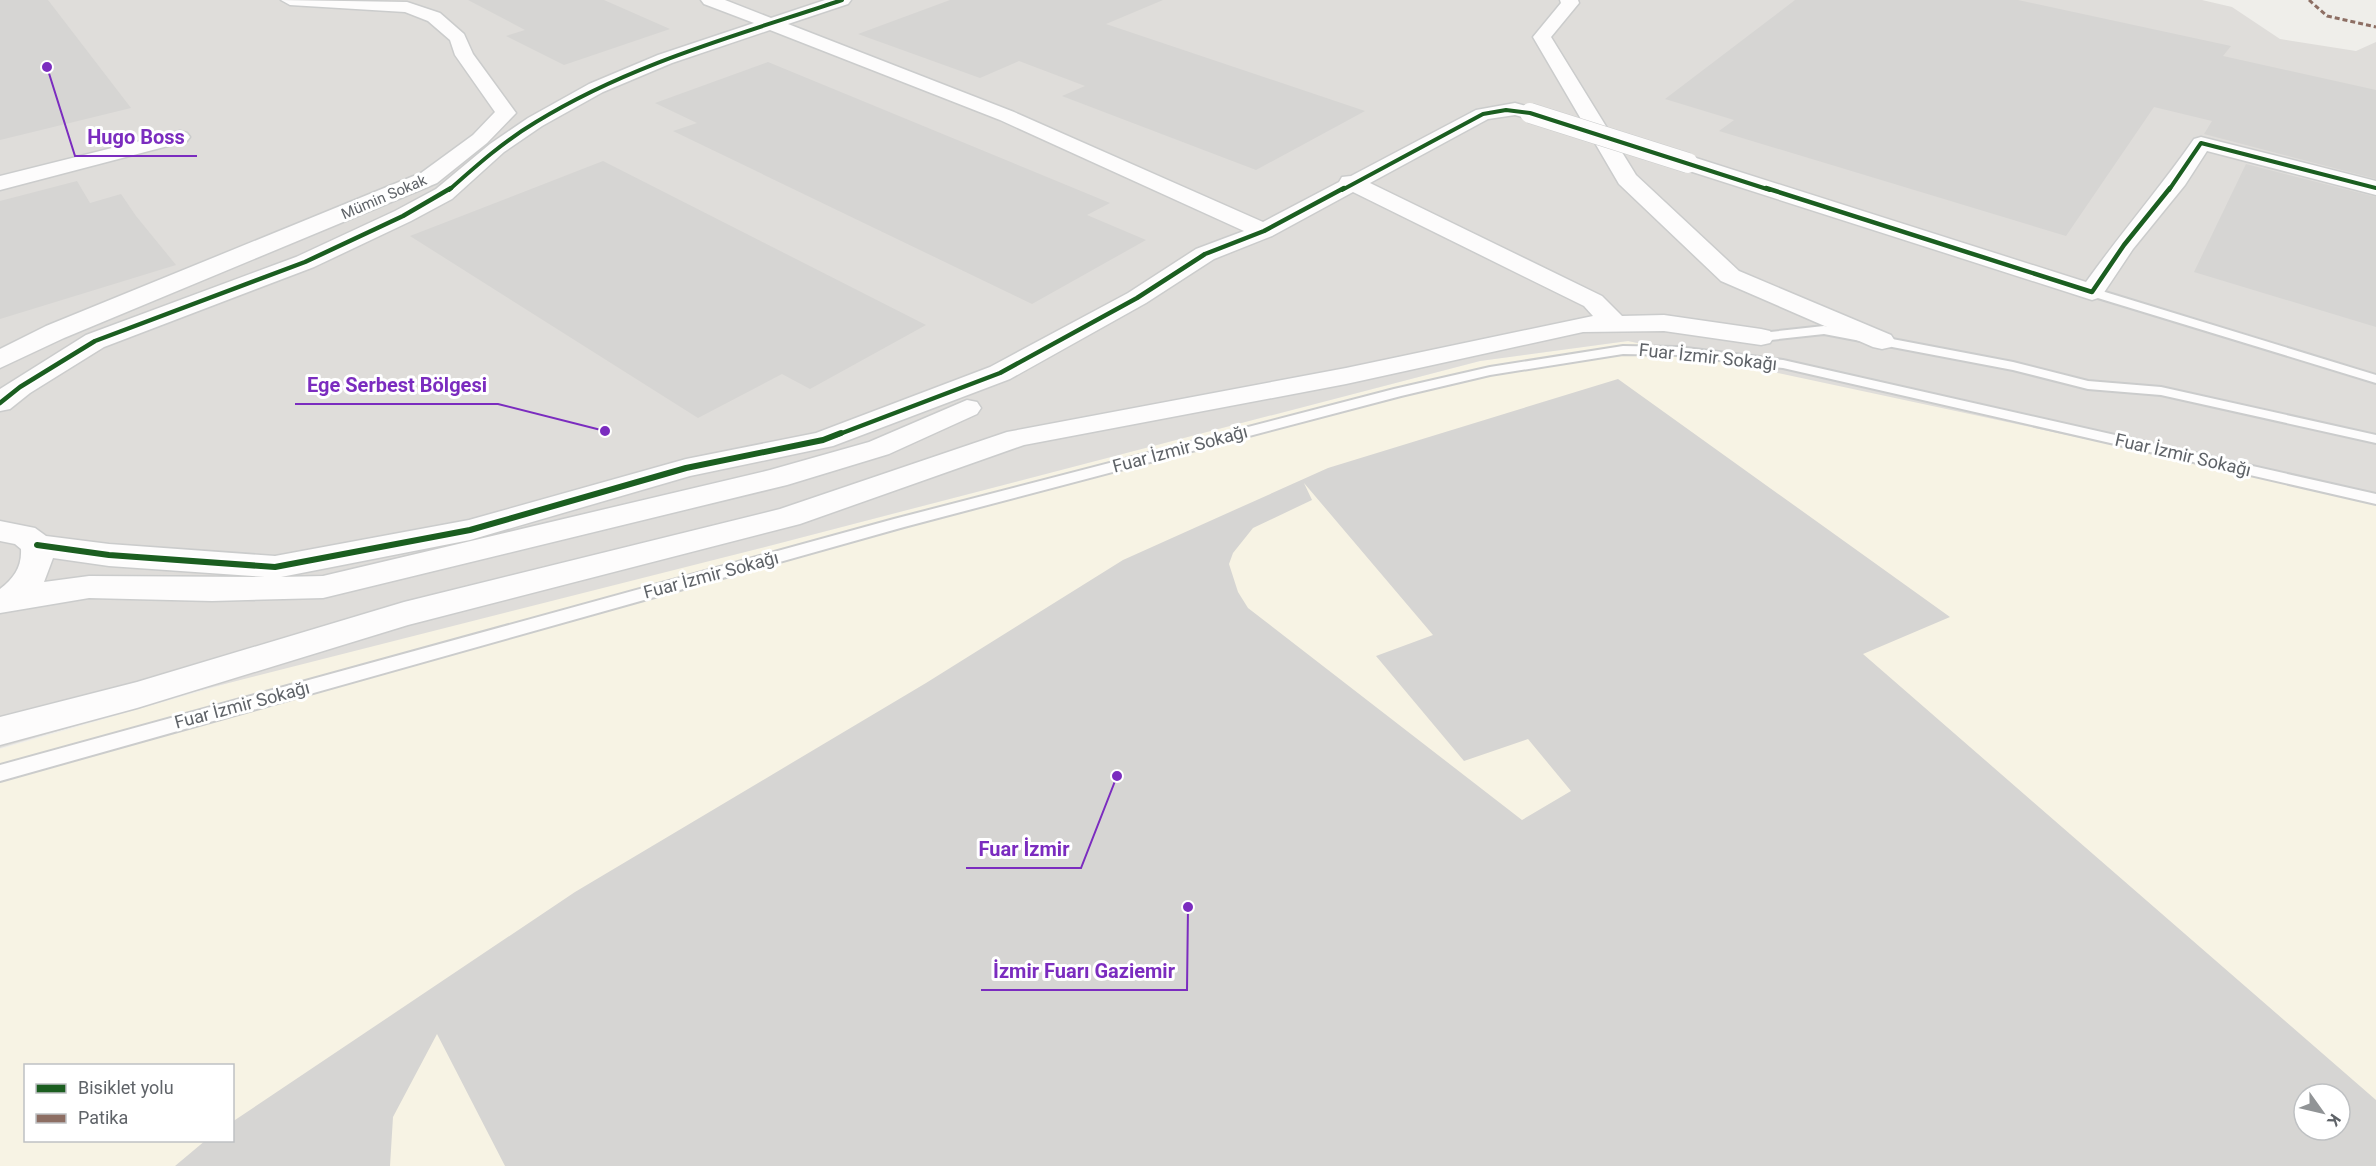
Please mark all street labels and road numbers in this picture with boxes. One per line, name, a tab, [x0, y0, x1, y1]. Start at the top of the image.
street label: Mümin Sokak	[339, 171, 430, 223]
street label: Fuar İzmir Sokağı	[1638, 339, 1778, 374]
street label: Fuar İzmir Sokağı	[1110, 420, 1250, 477]
street label: Fuar İzmir Sokağı	[2113, 429, 2253, 480]
street label: Fuar İzmir Sokağı	[641, 546, 781, 603]
street label: Fuar İzmir Sokağı	[172, 676, 312, 733]

